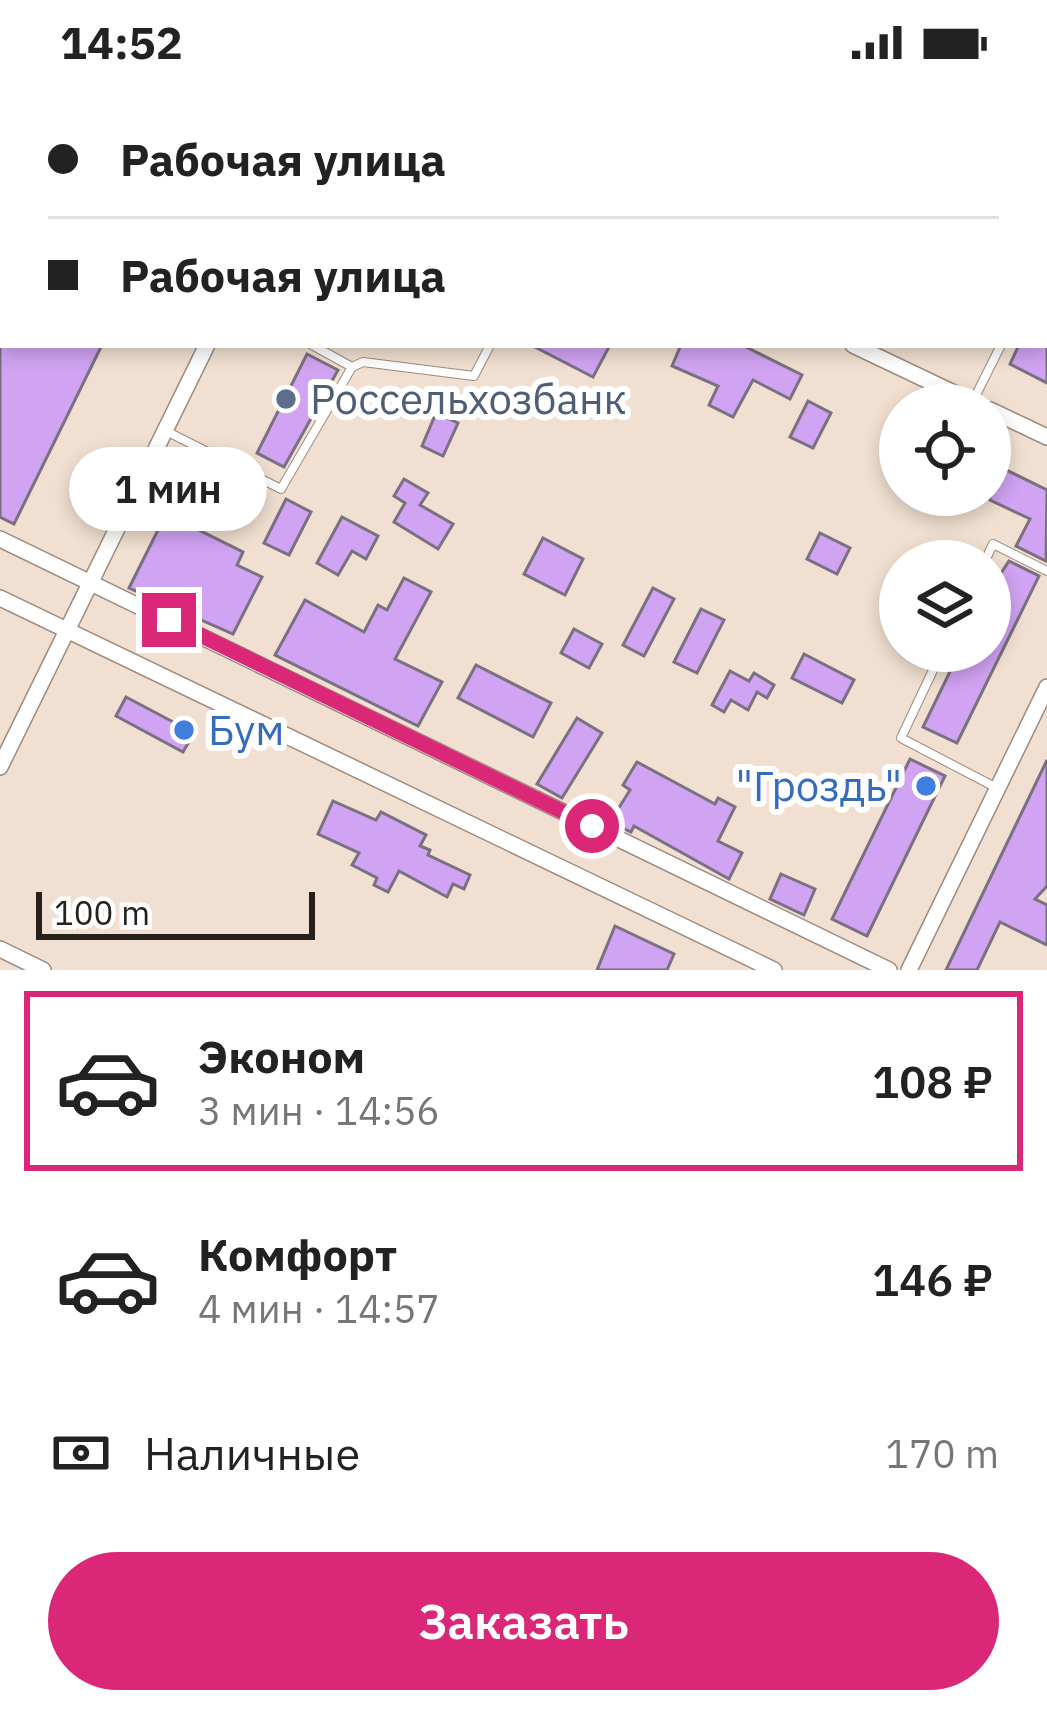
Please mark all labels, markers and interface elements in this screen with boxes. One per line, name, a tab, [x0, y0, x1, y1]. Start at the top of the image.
text: 14:52	[60, 13, 183, 71]
text: Рабочая улица	[120, 130, 446, 188]
text: Рабочая улица	[120, 246, 446, 304]
place label: Россельхозбанк	[310, 371, 627, 426]
map controls	[879, 384, 1011, 672]
button: locate	[879, 384, 1011, 516]
marker: Россельхозбанк	[273, 386, 299, 412]
callout: 1 мин	[70, 446, 268, 530]
text: 1 мин	[114, 463, 222, 514]
button: layers	[879, 540, 1011, 672]
route end	[142, 593, 196, 647]
place label: Бум	[208, 702, 284, 757]
marker: Бум	[171, 717, 197, 743]
place label: "Гроздь"	[735, 758, 902, 813]
marker: "Гроздь"	[913, 773, 939, 799]
route start	[565, 799, 619, 853]
scale bar	[36, 886, 315, 939]
text: 100 m	[54, 891, 150, 934]
icon: car	[54, 1027, 162, 1135]
text: Эконом	[198, 1027, 365, 1085]
text: 108 ₽	[872, 1052, 993, 1110]
text: 3 мин · 14:56	[198, 1085, 440, 1136]
icon: car	[54, 1225, 162, 1333]
text: Комфорт	[198, 1225, 397, 1283]
text: 146 ₽	[872, 1250, 993, 1308]
text: 4 мин · 14:57	[198, 1283, 440, 1334]
icon: cash	[48, 1420, 114, 1486]
text: Наличные	[144, 1424, 360, 1482]
text: 170 m	[886, 1428, 999, 1479]
button: Заказать	[48, 1552, 999, 1690]

